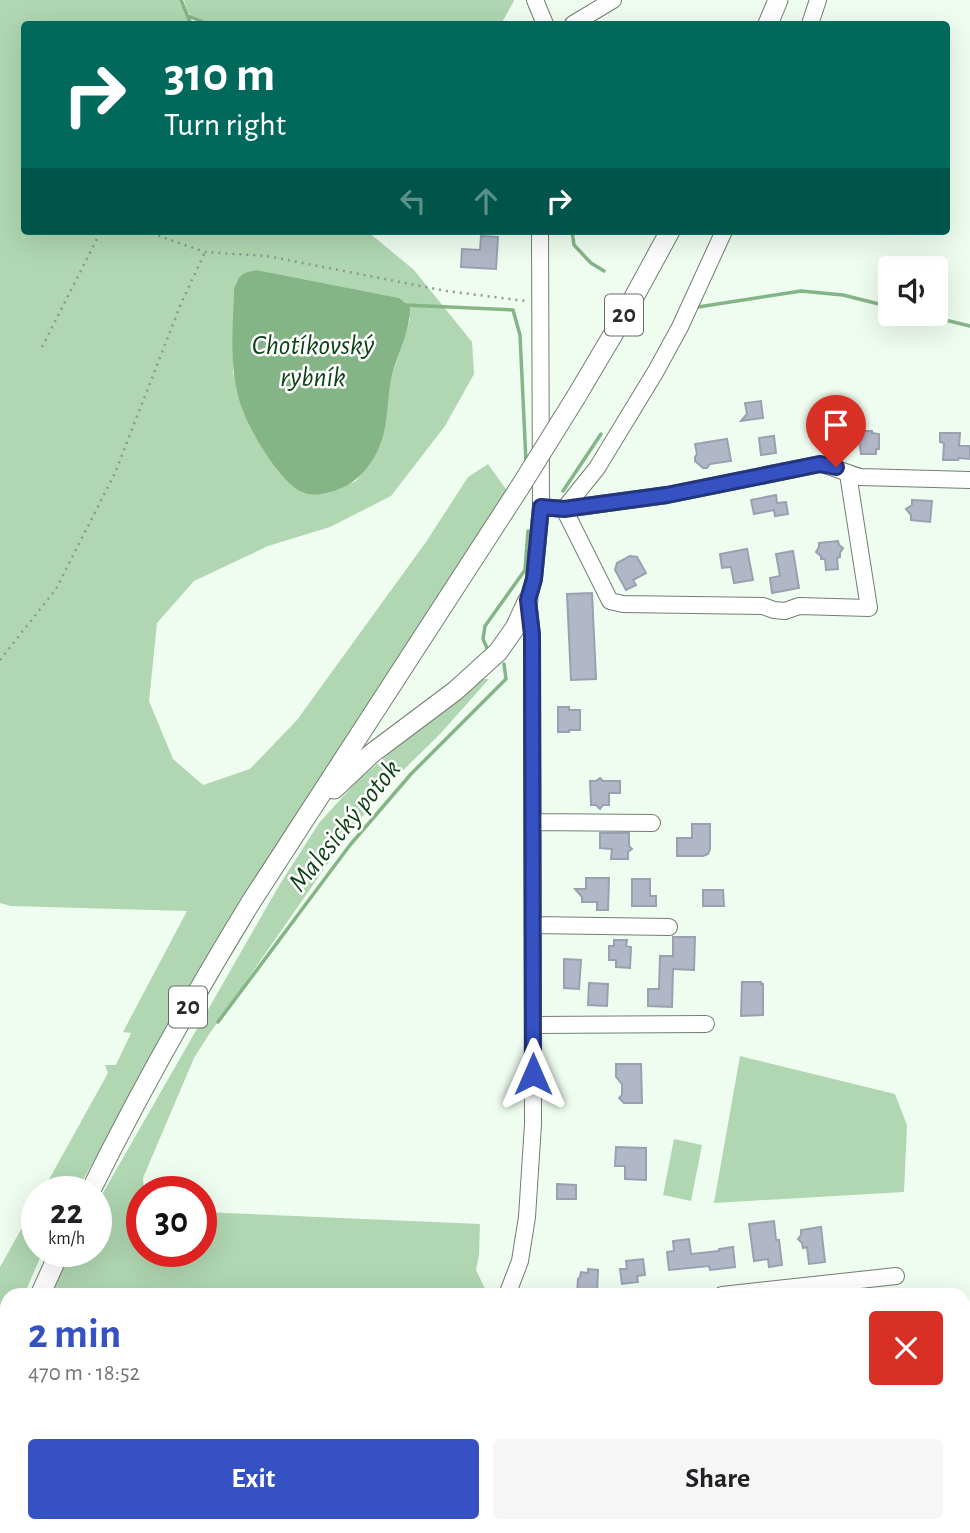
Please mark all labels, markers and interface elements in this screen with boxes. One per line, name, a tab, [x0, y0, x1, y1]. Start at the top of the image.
icon: right	[49, 49, 140, 140]
text: 310 m	[164, 51, 275, 100]
text: Turn right	[164, 109, 286, 141]
icon: left	[394, 182, 432, 220]
icon: ahead	[467, 182, 505, 220]
icon: right	[540, 182, 578, 220]
map controls	[878, 256, 948, 326]
button: sound	[878, 256, 948, 326]
road number: 20	[605, 294, 643, 336]
water label: Chotíkovský rybník	[252, 332, 375, 392]
pin	[806, 395, 866, 467]
icon: arrive	[817, 406, 855, 444]
water label: Malesický potok	[284, 755, 406, 897]
road number: 20	[169, 987, 207, 1028]
position arrow	[496, 1037, 570, 1111]
speed limit sign: 30	[126, 1176, 217, 1267]
text: 22	[50, 1195, 83, 1230]
text: km/h	[48, 1230, 85, 1248]
button: close	[869, 1311, 943, 1385]
text: 2 min	[28, 1313, 121, 1355]
text: 470 m · 18:52	[28, 1362, 140, 1385]
button: Exit	[28, 1439, 479, 1519]
button: Share	[493, 1439, 943, 1519]

